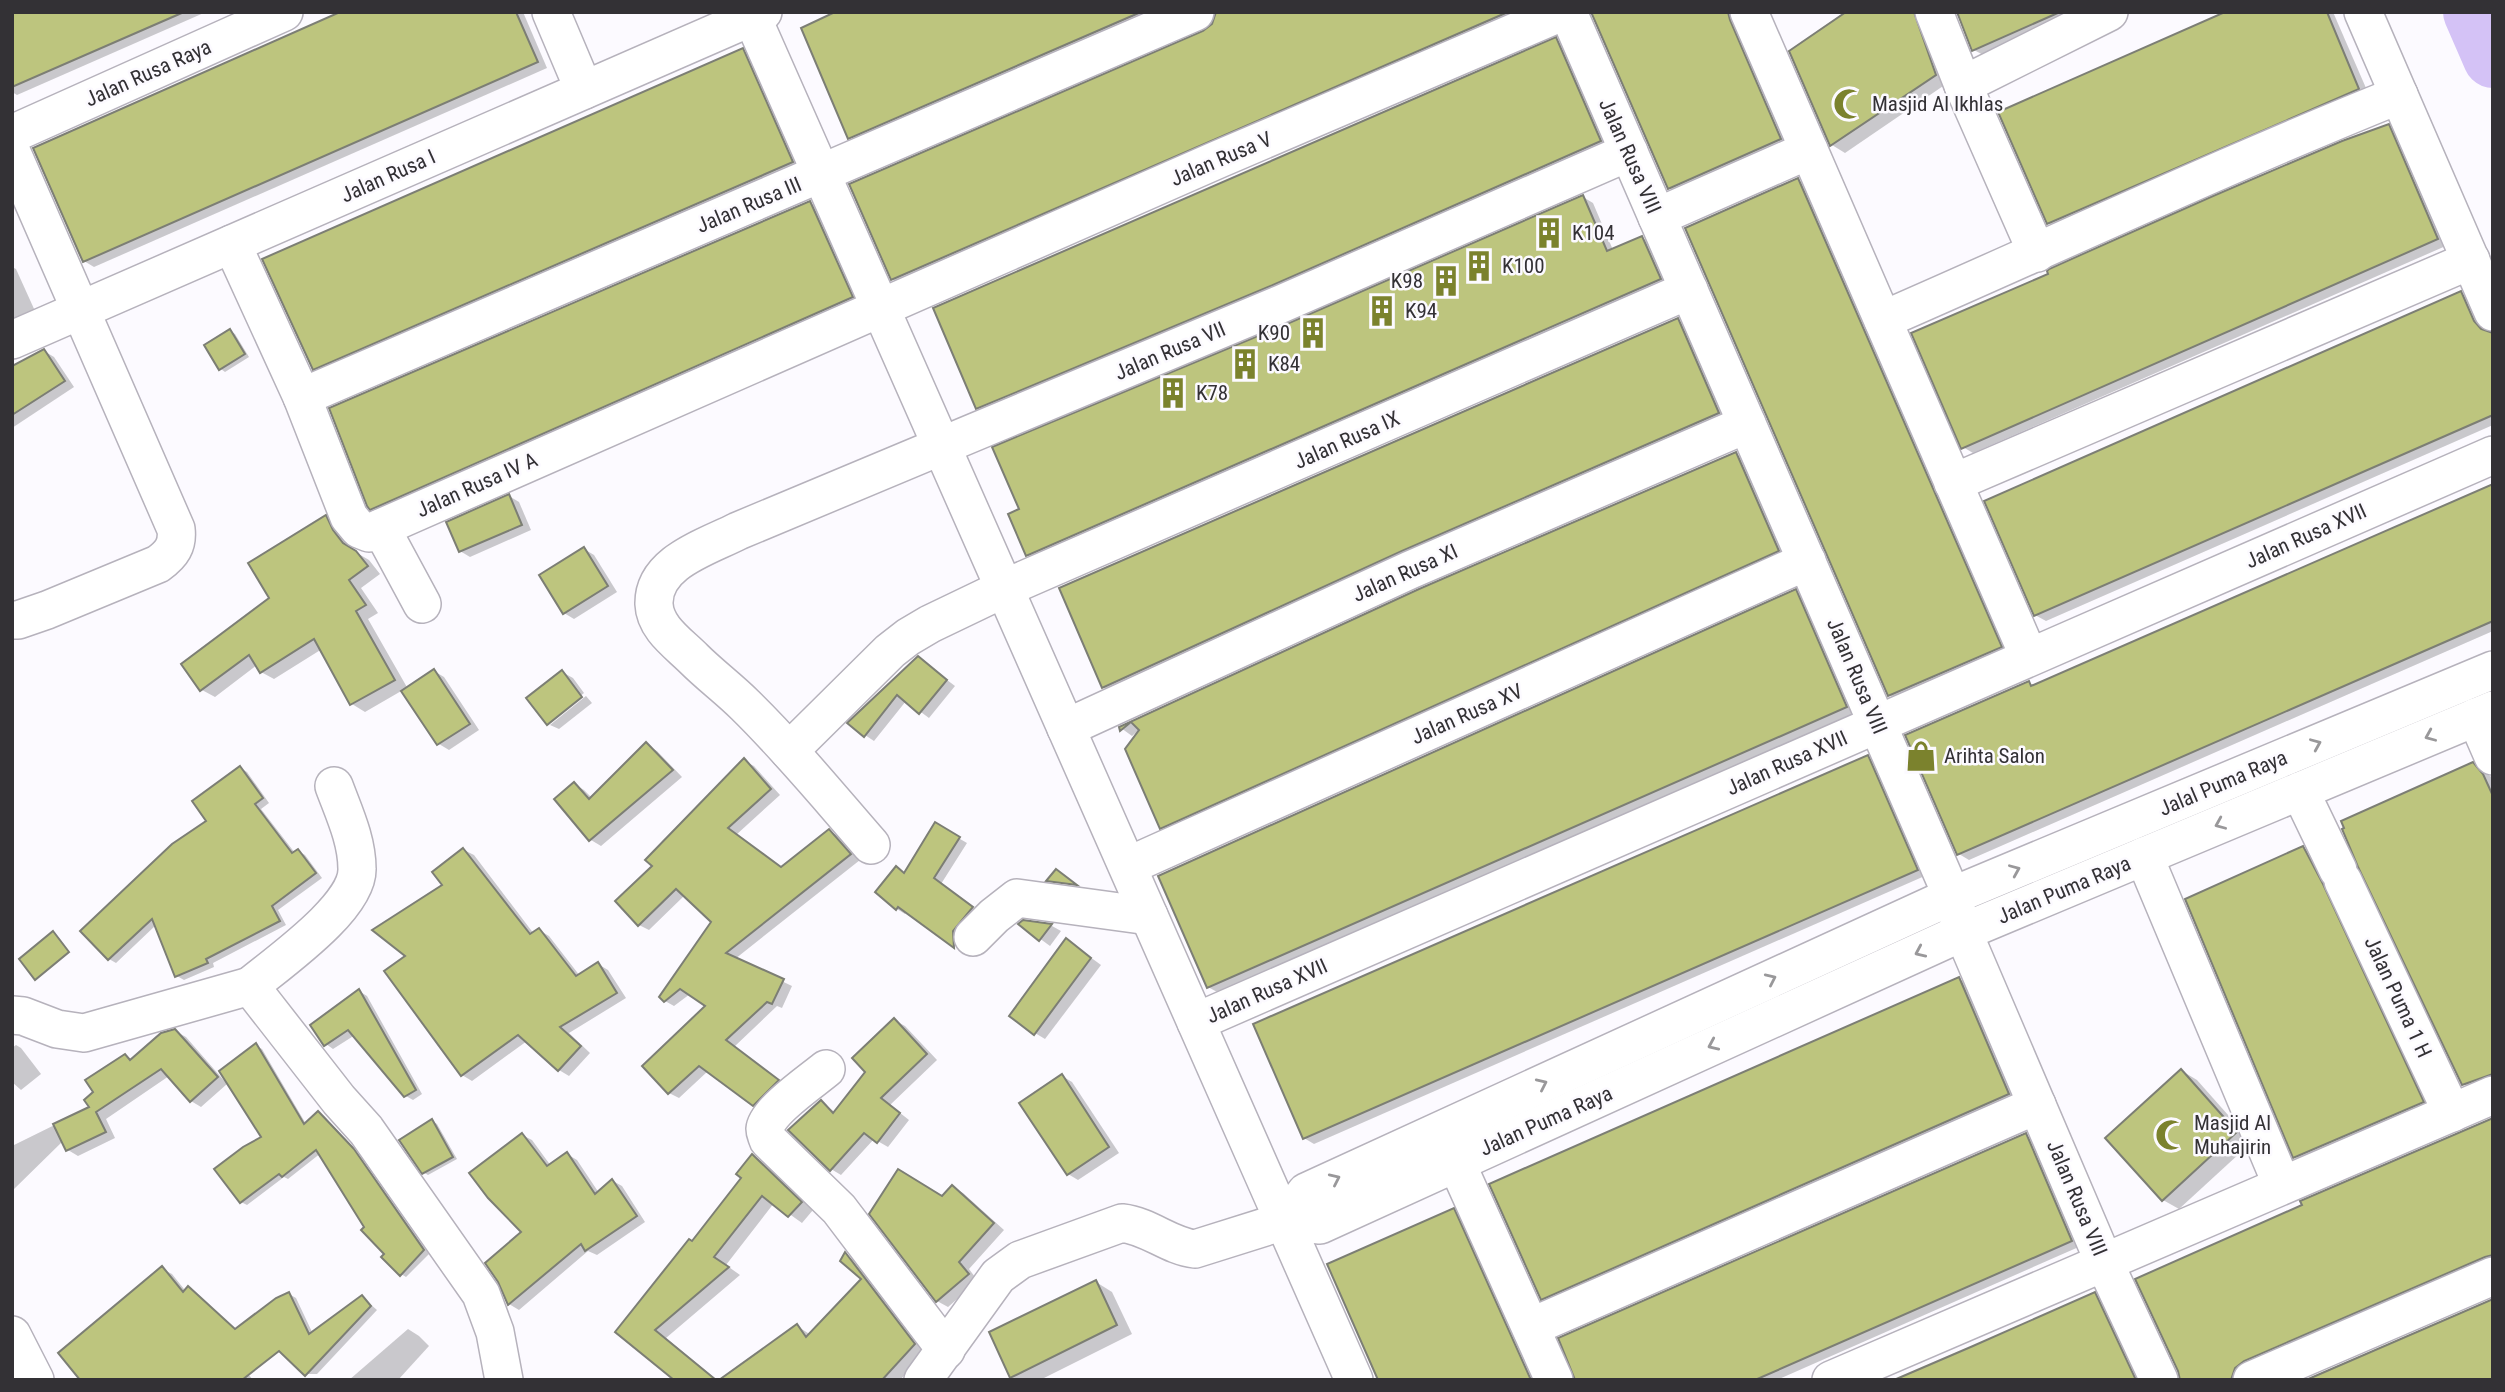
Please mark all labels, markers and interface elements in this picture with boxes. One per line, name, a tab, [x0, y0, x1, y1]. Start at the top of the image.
street label: Jalan Rusa Raya	[81, 34, 215, 112]
mosque icon: Masjid Al Ikhlas	[1832, 87, 1866, 121]
place label: Masjid Al Ikhlas	[1872, 92, 2003, 116]
street label: Jalan Rusa VIII	[1594, 95, 1666, 217]
street label: Jalan Rusa V	[1167, 127, 1275, 191]
street label: Jalan Rusa I	[337, 144, 439, 208]
street label: Jalan Rusa III	[693, 172, 805, 238]
building icon: K104	[1532, 216, 1566, 250]
place label: K104	[1572, 221, 1615, 245]
building icon: K100	[1462, 249, 1496, 283]
place label: K100	[1502, 254, 1545, 278]
building icon: K98	[1429, 264, 1463, 298]
place label: K98	[1391, 269, 1423, 293]
building icon: K94	[1365, 294, 1399, 328]
place label: K94	[1405, 299, 1437, 323]
building icon: K90	[1296, 316, 1330, 350]
street label: Jalan Rusa VII	[1111, 317, 1229, 385]
place label: K90	[1258, 321, 1290, 345]
building icon: K84	[1228, 347, 1262, 381]
place label: K84	[1268, 352, 1300, 376]
building icon: K78	[1156, 376, 1190, 410]
place label: K78	[1196, 381, 1228, 405]
street label: Jalan Rusa IX	[1291, 406, 1403, 474]
street label: Jalan Rusa IV A	[413, 448, 541, 522]
street label: Jalan Rusa XVII	[2242, 499, 2370, 573]
street label: Jalan Rusa XI	[1349, 539, 1461, 607]
street label: Jalan Rusa VIII	[1822, 615, 1892, 737]
street label: Jalan Rusa XV	[1408, 679, 1527, 749]
street label: Jalan Rusa XVII	[1723, 726, 1851, 800]
one-way arrow	[2425, 728, 2437, 742]
shop icon: Arihta Salon	[1904, 739, 1938, 773]
one-way arrow	[2309, 739, 2321, 753]
place label: Arihta Salon	[1944, 744, 2045, 768]
street label: Jalal Puma Raya	[2155, 745, 2291, 821]
one-way arrow	[2215, 816, 2227, 830]
street label: Jalan Puma Raya	[1994, 851, 2134, 929]
one-way arrow	[2009, 864, 2021, 878]
street label: Jalan Puma 1 H	[2359, 933, 2437, 1061]
one-way arrow	[1915, 944, 1928, 958]
street label: Jalan Rusa XVII	[1203, 954, 1331, 1028]
one-way arrow	[1764, 973, 1776, 987]
one-way arrow	[1708, 1037, 1720, 1051]
one-way arrow	[1535, 1078, 1547, 1092]
street label: Jalan Puma Raya	[1476, 1081, 1616, 1161]
place label: Masjid Al Muhajirin	[2194, 1111, 2271, 1159]
mosque icon: Masjid Al Muhajirin	[2154, 1118, 2188, 1152]
street label: Jalan Rusa VIII	[2042, 1137, 2112, 1259]
one-way arrow	[1328, 1173, 1340, 1187]

